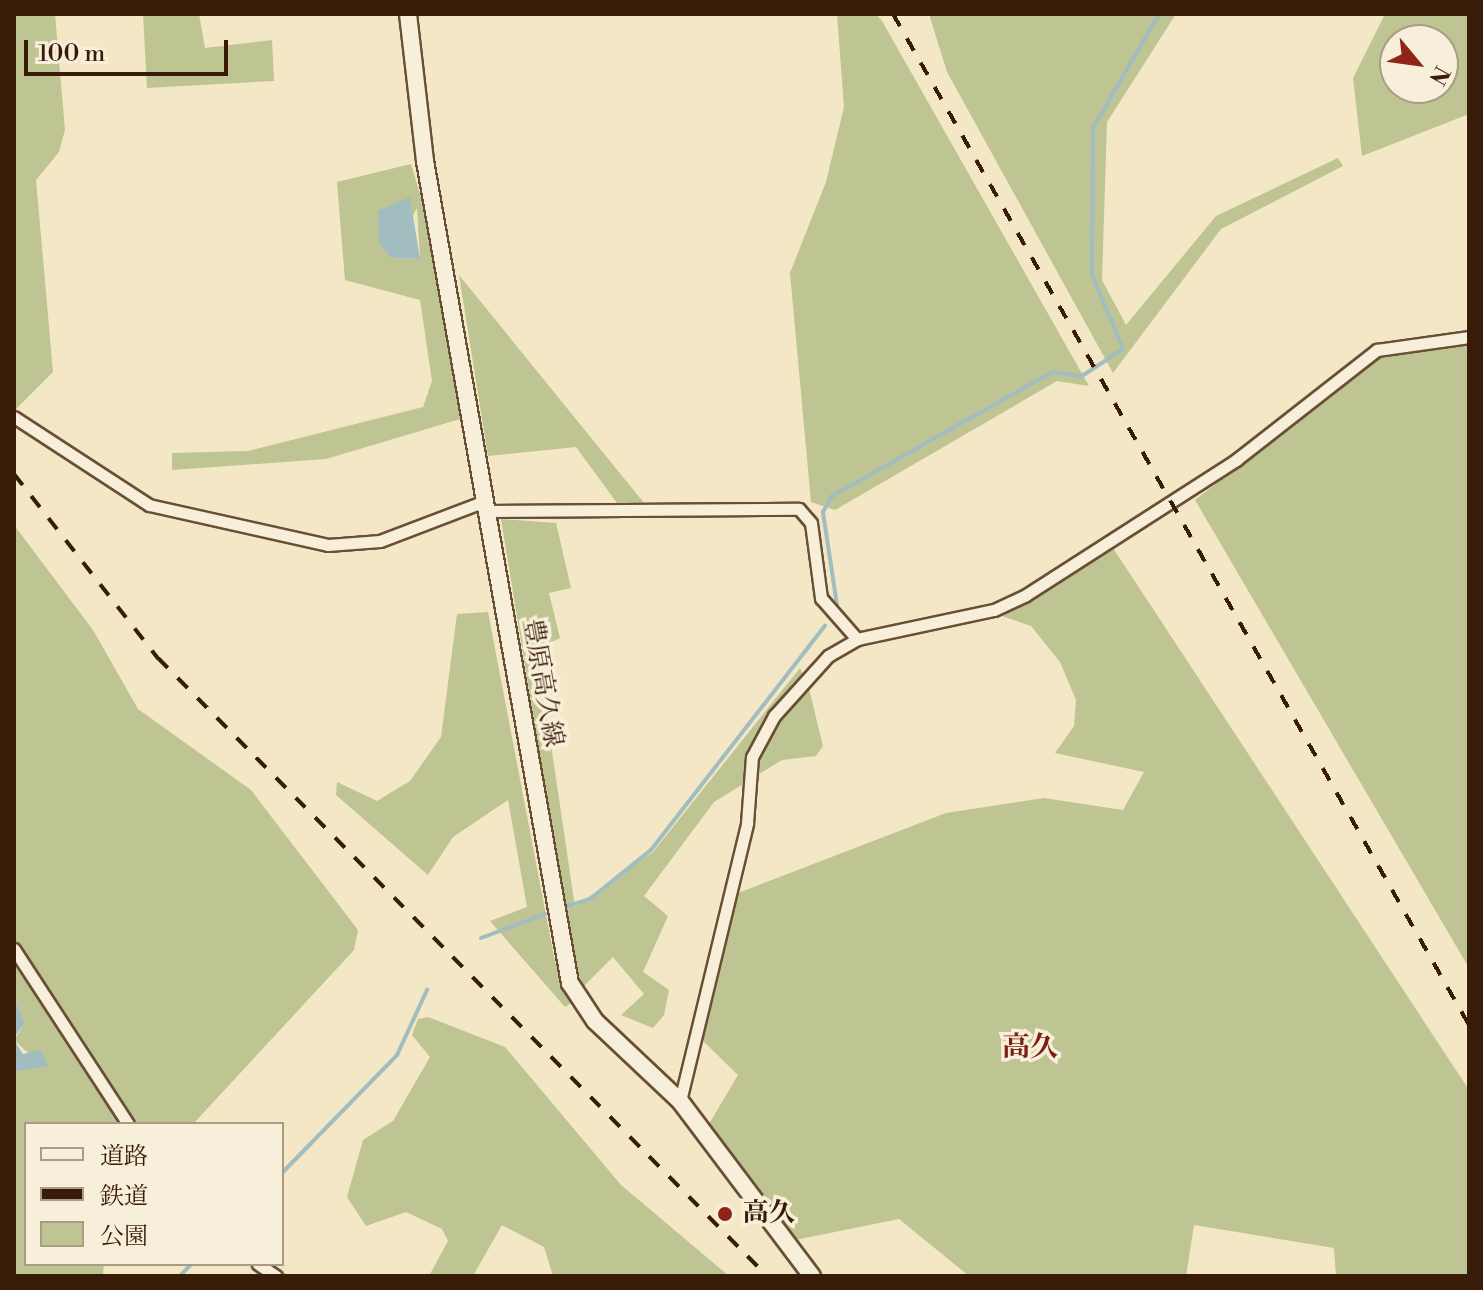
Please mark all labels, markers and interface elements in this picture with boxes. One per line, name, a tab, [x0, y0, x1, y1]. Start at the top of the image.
scale bar	[28, 24, 232, 74]
north arrow	[1379, 24, 1459, 104]
text: 100 m	[38, 39, 105, 69]
text: N	[1423, 61, 1455, 89]
street label: 豊原高久線	[515, 616, 569, 750]
district label: 高久	[1002, 1031, 1058, 1065]
legend	[24, 1122, 284, 1266]
text: 道路	[100, 1142, 148, 1172]
text: 鉄道	[100, 1182, 148, 1212]
place label: 高久	[743, 1198, 795, 1230]
marker: 高久	[714, 1203, 736, 1225]
text: 公園	[100, 1222, 148, 1252]

